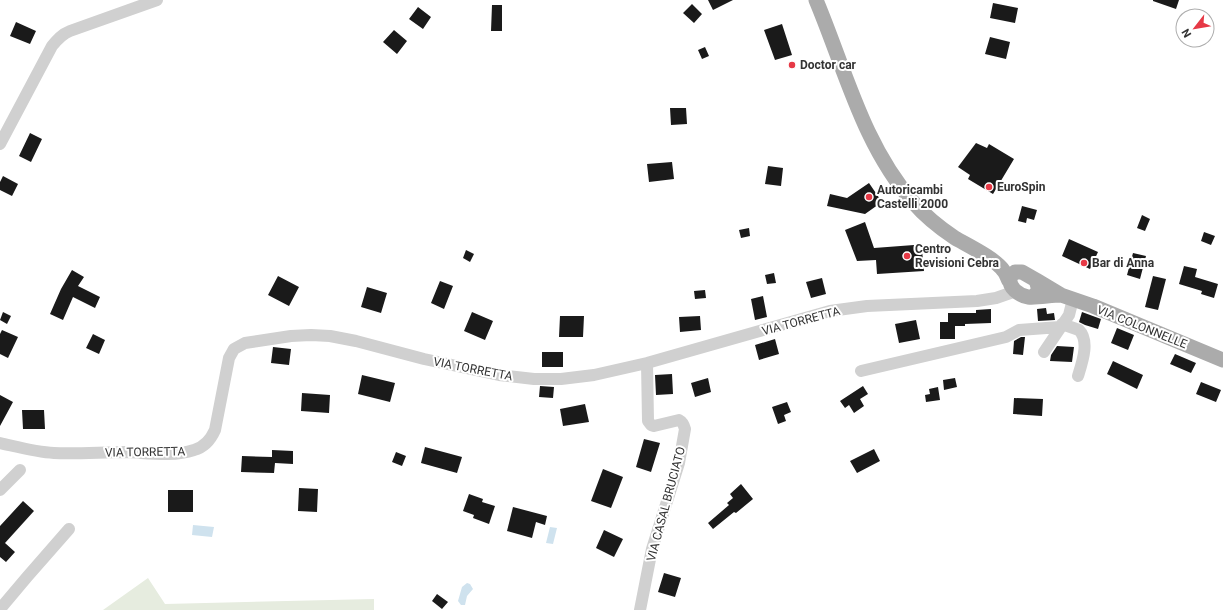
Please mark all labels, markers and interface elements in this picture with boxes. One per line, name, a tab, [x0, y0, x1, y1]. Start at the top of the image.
north arrow	[1175, 8, 1215, 48]
text: N	[1179, 26, 1194, 40]
place label: Doctor car	[800, 58, 857, 72]
marker: Doctor car	[787, 60, 797, 70]
place label: EuroSpin	[997, 180, 1046, 194]
marker: EuroSpin	[984, 182, 994, 192]
place label: Autoricambi Castelli 2000	[877, 183, 948, 211]
marker: Autoricambi Castelli 2000	[864, 192, 874, 202]
place label: Centro Revisioni Cebra	[915, 242, 1000, 270]
marker: Centro Revisioni Cebra	[902, 251, 912, 261]
place label: Bar di Anna	[1092, 256, 1155, 270]
marker: Bar di Anna	[1079, 258, 1089, 268]
street label: VIA COLONNELLE	[1095, 303, 1189, 352]
street label: VIA TORRETTA	[760, 304, 842, 338]
street label: VIA TORRETTA	[432, 354, 514, 384]
street label: VIA TORRETTA	[105, 444, 185, 460]
street label: VIA CASAL BRUCIATO	[644, 445, 688, 563]

